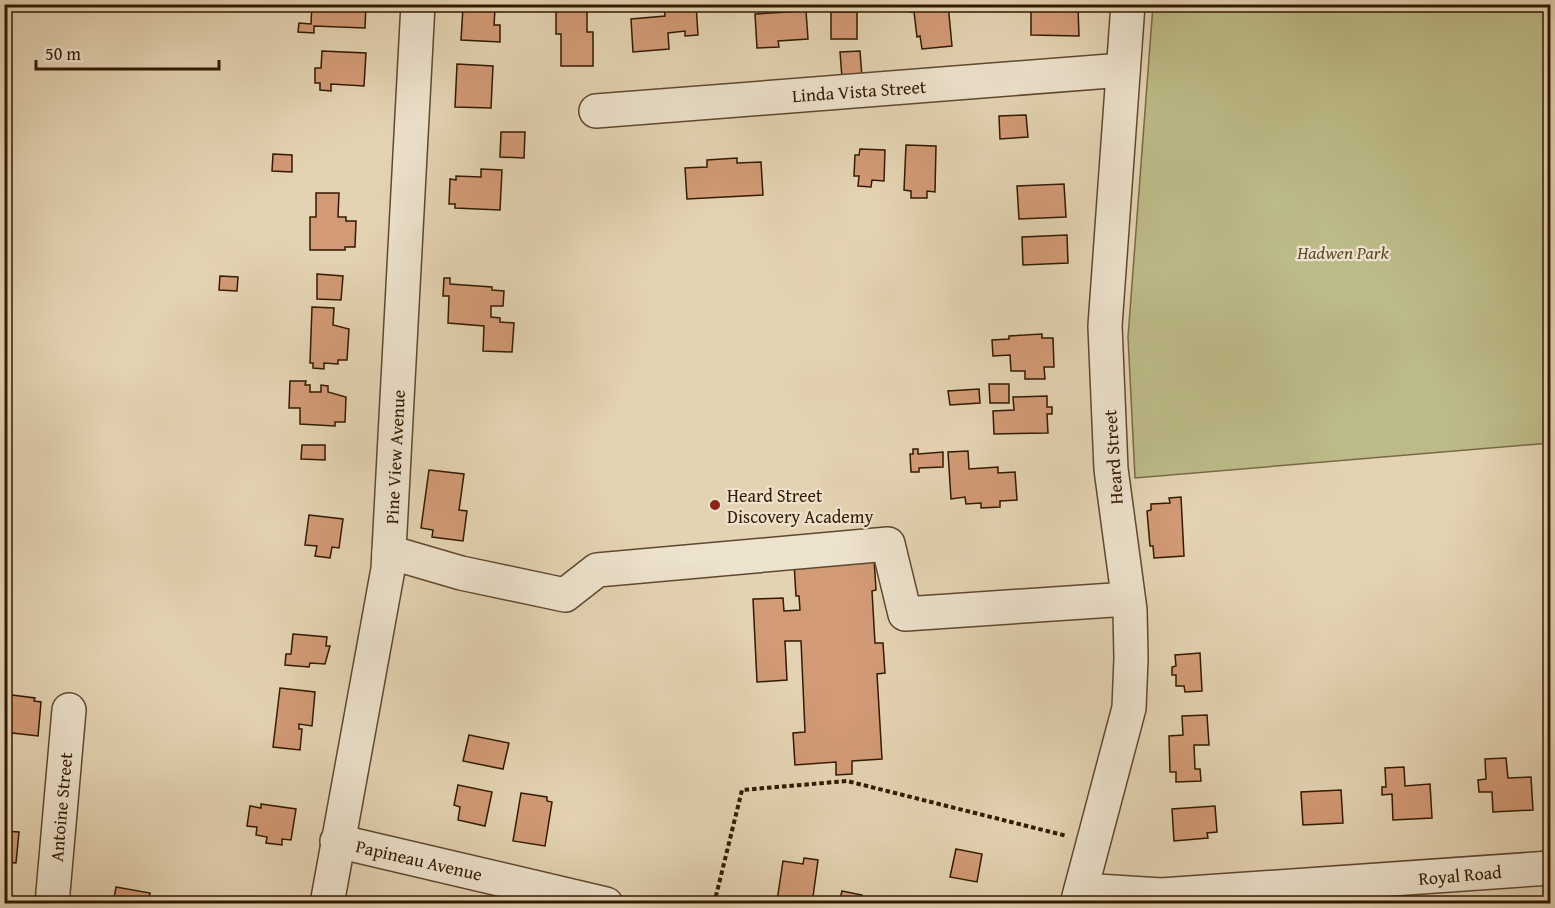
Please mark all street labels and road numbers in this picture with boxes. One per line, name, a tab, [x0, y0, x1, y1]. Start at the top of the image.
street label: Linda Vista Street	[791, 73, 928, 109]
street label: Pine View Avenue	[378, 389, 412, 525]
street label: Heard Street	[1096, 408, 1130, 505]
street label: Antoine Street	[43, 751, 79, 863]
street label: Papineau Avenue	[353, 832, 485, 888]
street label: Royal Road	[1417, 858, 1503, 892]

